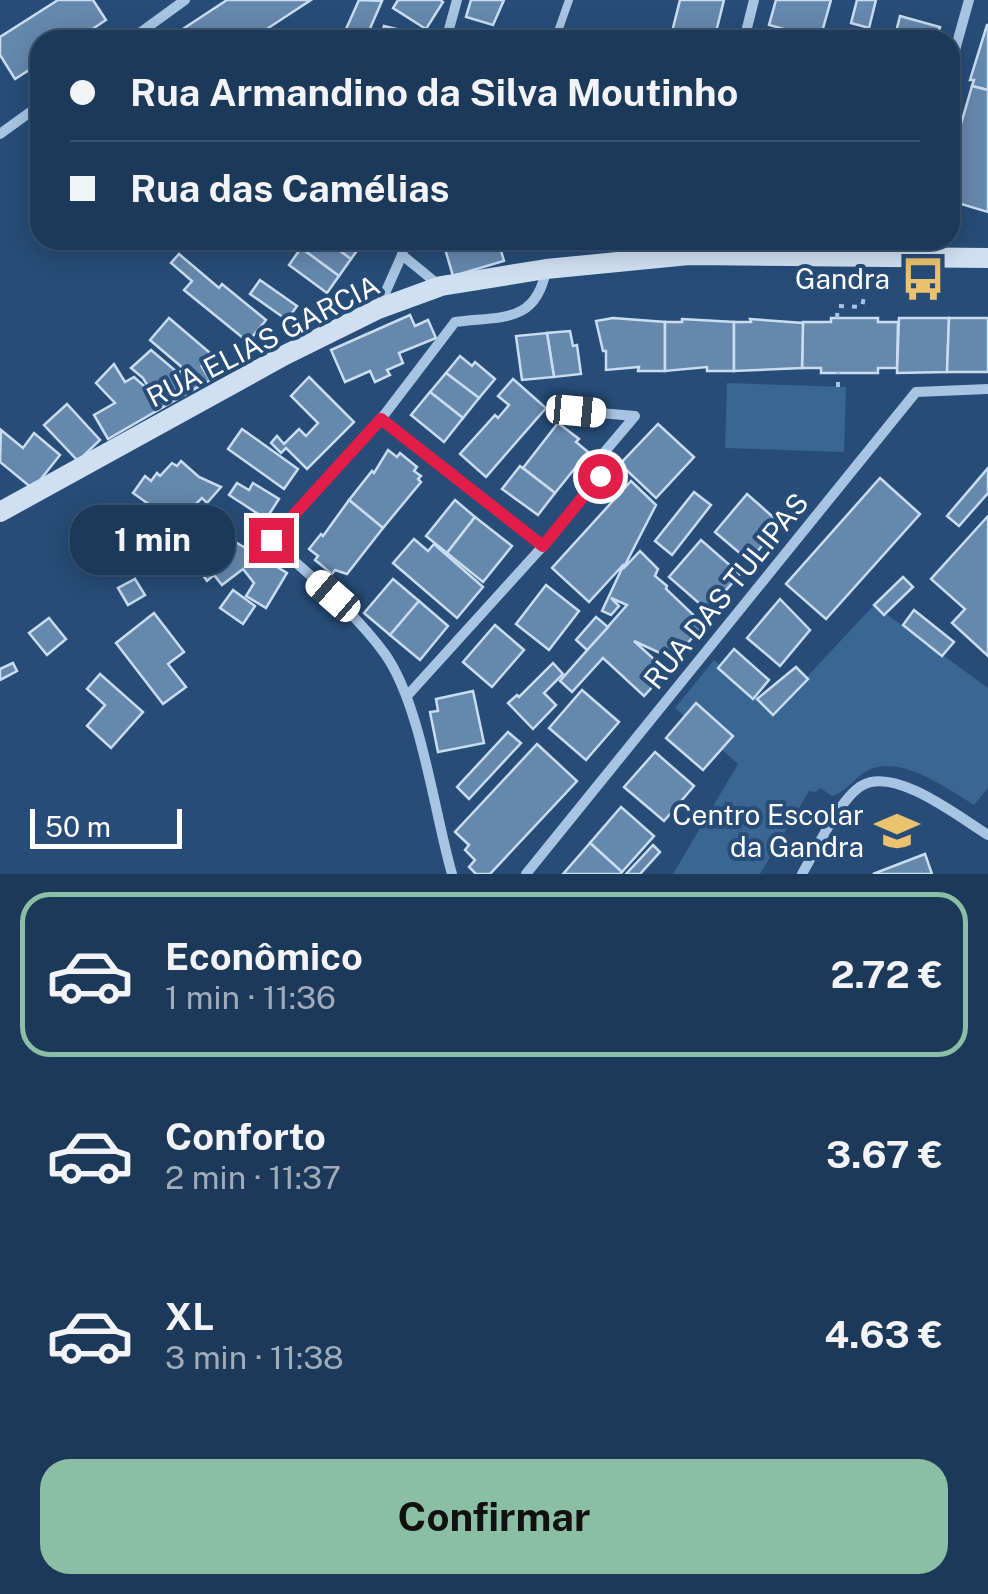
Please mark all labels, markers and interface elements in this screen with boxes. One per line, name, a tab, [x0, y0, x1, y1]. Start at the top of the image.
text: Rua Armandino da Silva Moutinho	[130, 70, 738, 115]
text: Rua das Camélias	[130, 166, 450, 211]
bus stop icon: Gandra	[899, 255, 947, 303]
place label: Gandra	[795, 262, 890, 295]
street label: RUA ELIAS GARCIA	[141, 268, 385, 414]
car	[545, 393, 607, 429]
route start	[578, 454, 623, 499]
street label: RUA DAS TULIPAS	[637, 486, 815, 695]
callout: 1 min	[71, 505, 236, 575]
route end	[249, 518, 294, 563]
text: 1 min	[114, 521, 191, 558]
car	[301, 565, 365, 627]
place label: Centro Escolar da Gandra	[672, 798, 864, 863]
scale bar	[30, 804, 182, 848]
school or university icon: Centro Escolar da Gandra	[873, 807, 921, 855]
text: 50 m	[45, 810, 111, 843]
icon: car	[45, 930, 135, 1020]
text: Econômico	[165, 934, 363, 979]
text: 2.72 €	[830, 952, 943, 997]
text: 1 min · 11:36	[165, 979, 336, 1016]
icon: car	[45, 1110, 135, 1200]
text: Conforto	[165, 1114, 326, 1159]
text: 3.67 €	[826, 1132, 943, 1177]
text: 2 min · 11:37	[165, 1159, 341, 1196]
icon: car	[45, 1290, 135, 1380]
text: XL	[165, 1294, 214, 1339]
text: 4.63 €	[824, 1312, 943, 1357]
text: 3 min · 11:38	[165, 1339, 344, 1376]
button: Confirmar	[40, 1459, 948, 1574]

